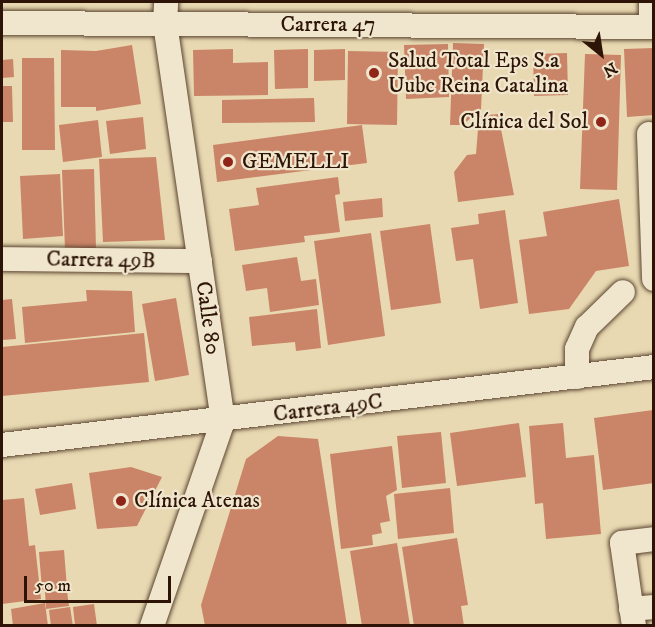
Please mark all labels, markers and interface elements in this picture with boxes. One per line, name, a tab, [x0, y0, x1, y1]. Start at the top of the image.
street label: Carrera 47	[280, 12, 376, 38]
north arrow	[571, 24, 631, 84]
place label: Salud Total Eps S.a Uubc Reina Catalina	[388, 47, 568, 98]
text: N	[599, 58, 621, 82]
marker: Salud Total Eps S.a Uubc Reina Catalina	[365, 64, 383, 82]
place label: Clínica del Sol	[460, 109, 588, 135]
marker: Clínica del Sol	[592, 113, 610, 131]
place label: GEMELLI	[242, 149, 349, 175]
marker: GEMELLI	[219, 153, 237, 171]
street label: Carrera 49B	[46, 246, 156, 274]
street label: Calle 80	[190, 280, 226, 356]
street label: Carrera 49C	[272, 388, 384, 428]
place label: Clínica Atenas	[134, 488, 260, 514]
marker: Clínica Atenas	[112, 492, 130, 510]
scale bar	[27, 564, 174, 602]
text: 50 m	[35, 575, 71, 597]

